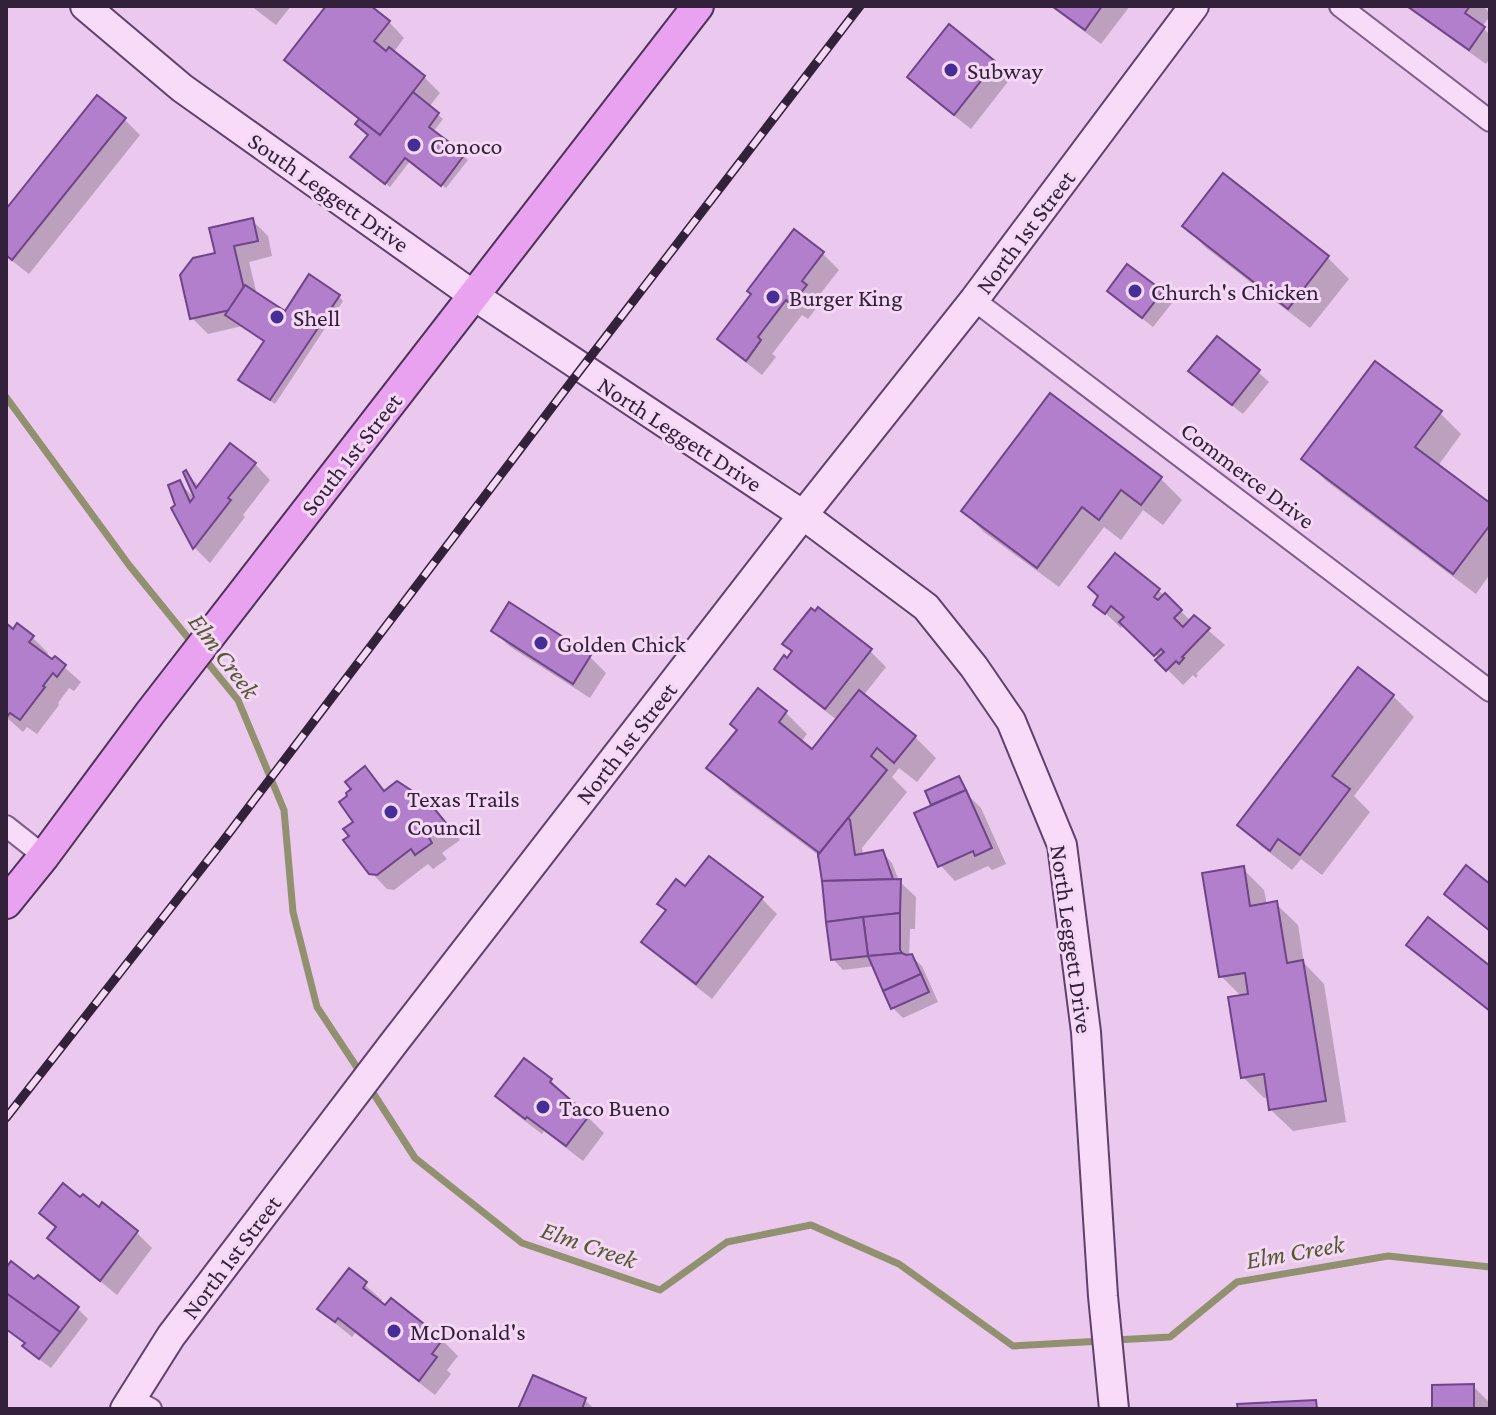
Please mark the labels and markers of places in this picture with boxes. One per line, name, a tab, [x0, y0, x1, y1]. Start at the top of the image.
place label: Subway	[967, 57, 1044, 84]
marker: Subway	[942, 61, 960, 79]
place label: Conoco	[430, 132, 503, 159]
marker: Conoco	[405, 136, 423, 154]
place label: Church's Chicken	[1151, 278, 1319, 305]
marker: Church's Chicken	[1126, 282, 1144, 300]
place label: Burger King	[789, 284, 903, 311]
marker: Burger King	[764, 288, 782, 306]
place label: Shell	[293, 304, 340, 331]
marker: Shell	[268, 308, 286, 326]
place label: Golden Chick	[557, 630, 686, 657]
marker: Golden Chick	[532, 634, 550, 652]
place label: Texas Trails Council	[407, 785, 520, 840]
marker: Texas Trails Council	[382, 803, 400, 821]
place label: Taco Bueno	[559, 1094, 670, 1121]
marker: Taco Bueno	[534, 1098, 552, 1116]
place label: McDonald's	[410, 1318, 526, 1345]
marker: McDonald's	[385, 1322, 403, 1340]

